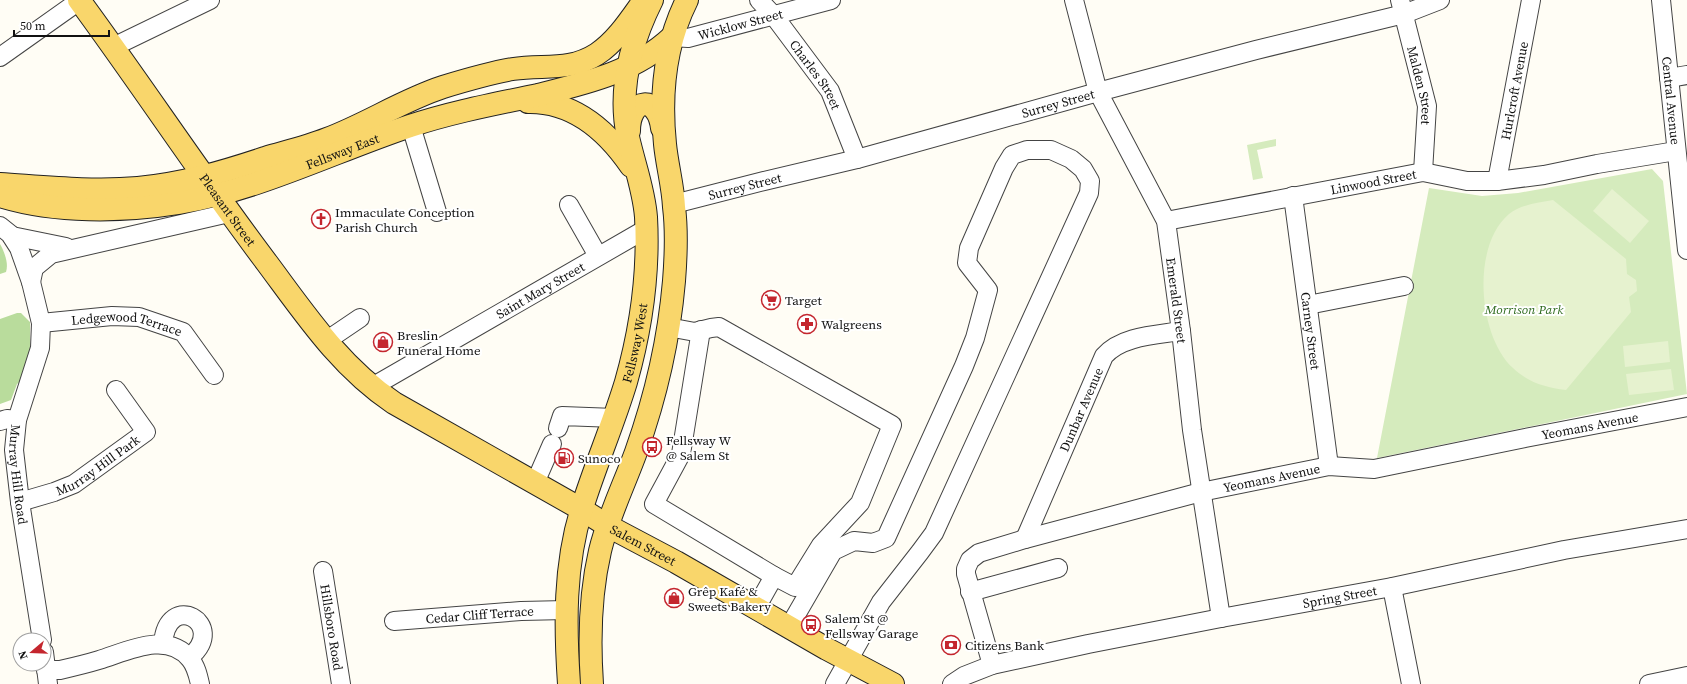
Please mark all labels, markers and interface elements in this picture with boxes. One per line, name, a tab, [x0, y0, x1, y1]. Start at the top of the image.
street label: Wicklow Street	[696, 5, 785, 44]
scale bar	[14, 12, 109, 38]
text: 50 m	[20, 18, 46, 34]
street label: Charles Street	[786, 37, 845, 113]
street label: Hurlcroft Avenue	[1497, 40, 1532, 141]
street label: Malden Street	[1403, 44, 1435, 126]
street label: Central Avenue	[1658, 56, 1684, 146]
street label: Surrey Street	[1020, 85, 1097, 122]
street label: Fellsway East	[303, 130, 382, 174]
street label: Linwood Street	[1329, 165, 1419, 198]
street label: Surrey Street	[706, 169, 784, 204]
street label: Pleasant Street	[195, 170, 260, 250]
place label: Immaculate Conception Parish Church	[335, 204, 475, 236]
church icon: Immaculate Conception Parish Church	[310, 208, 332, 230]
street label: Emerald Street	[1162, 257, 1190, 345]
street label: Saint Mary Street	[493, 258, 588, 323]
supermarket icon: Target	[760, 289, 782, 311]
street label: Carney Street	[1297, 291, 1324, 371]
place label: Target	[785, 292, 822, 309]
park label: Morrison Park	[1484, 301, 1564, 318]
street label: Fellsway West	[618, 302, 651, 385]
street label: Ledgewood Terrace	[71, 308, 185, 340]
pharmacy icon: Walgreens	[796, 313, 818, 335]
place label: Walgreens	[821, 316, 882, 333]
place label: Breslin Funeral Home	[397, 327, 481, 359]
shop icon: Breslin Funeral Home	[372, 331, 394, 353]
street label: Dunbar Avenue	[1056, 365, 1107, 454]
street label: Yeomans Avenue	[1540, 408, 1640, 444]
street label: Murray Hill Road	[5, 424, 32, 526]
street label: Murray Hill Park	[54, 431, 144, 499]
place label: Fellsway W @ Salem St	[666, 432, 731, 464]
bus stop icon: Fellsway W @ Salem St	[641, 436, 663, 458]
fuel station icon: Sunoco	[553, 447, 575, 469]
place label: Sunoco	[578, 450, 621, 467]
street label: Yeomans Avenue	[1222, 460, 1322, 496]
street label: Salem Street	[607, 521, 679, 570]
street label: Spring Street	[1302, 582, 1379, 612]
street label: Hillsboro Road	[316, 583, 347, 672]
place label: Grêp Kafé & Sweets Bakery	[688, 583, 771, 615]
shop icon: Grêp Kafé & Sweets Bakery	[663, 587, 685, 609]
street label: Cedar Cliff Terrace	[425, 603, 534, 627]
place label: Salem St @ Fellsway Garage	[825, 610, 919, 642]
bus stop icon: Salem St @ Fellsway Garage	[800, 614, 822, 636]
north arrow	[12, 632, 52, 672]
bank icon: Citizens Bank	[940, 634, 962, 656]
place label: Citizens Bank	[965, 637, 1045, 654]
text: N	[15, 649, 31, 661]

